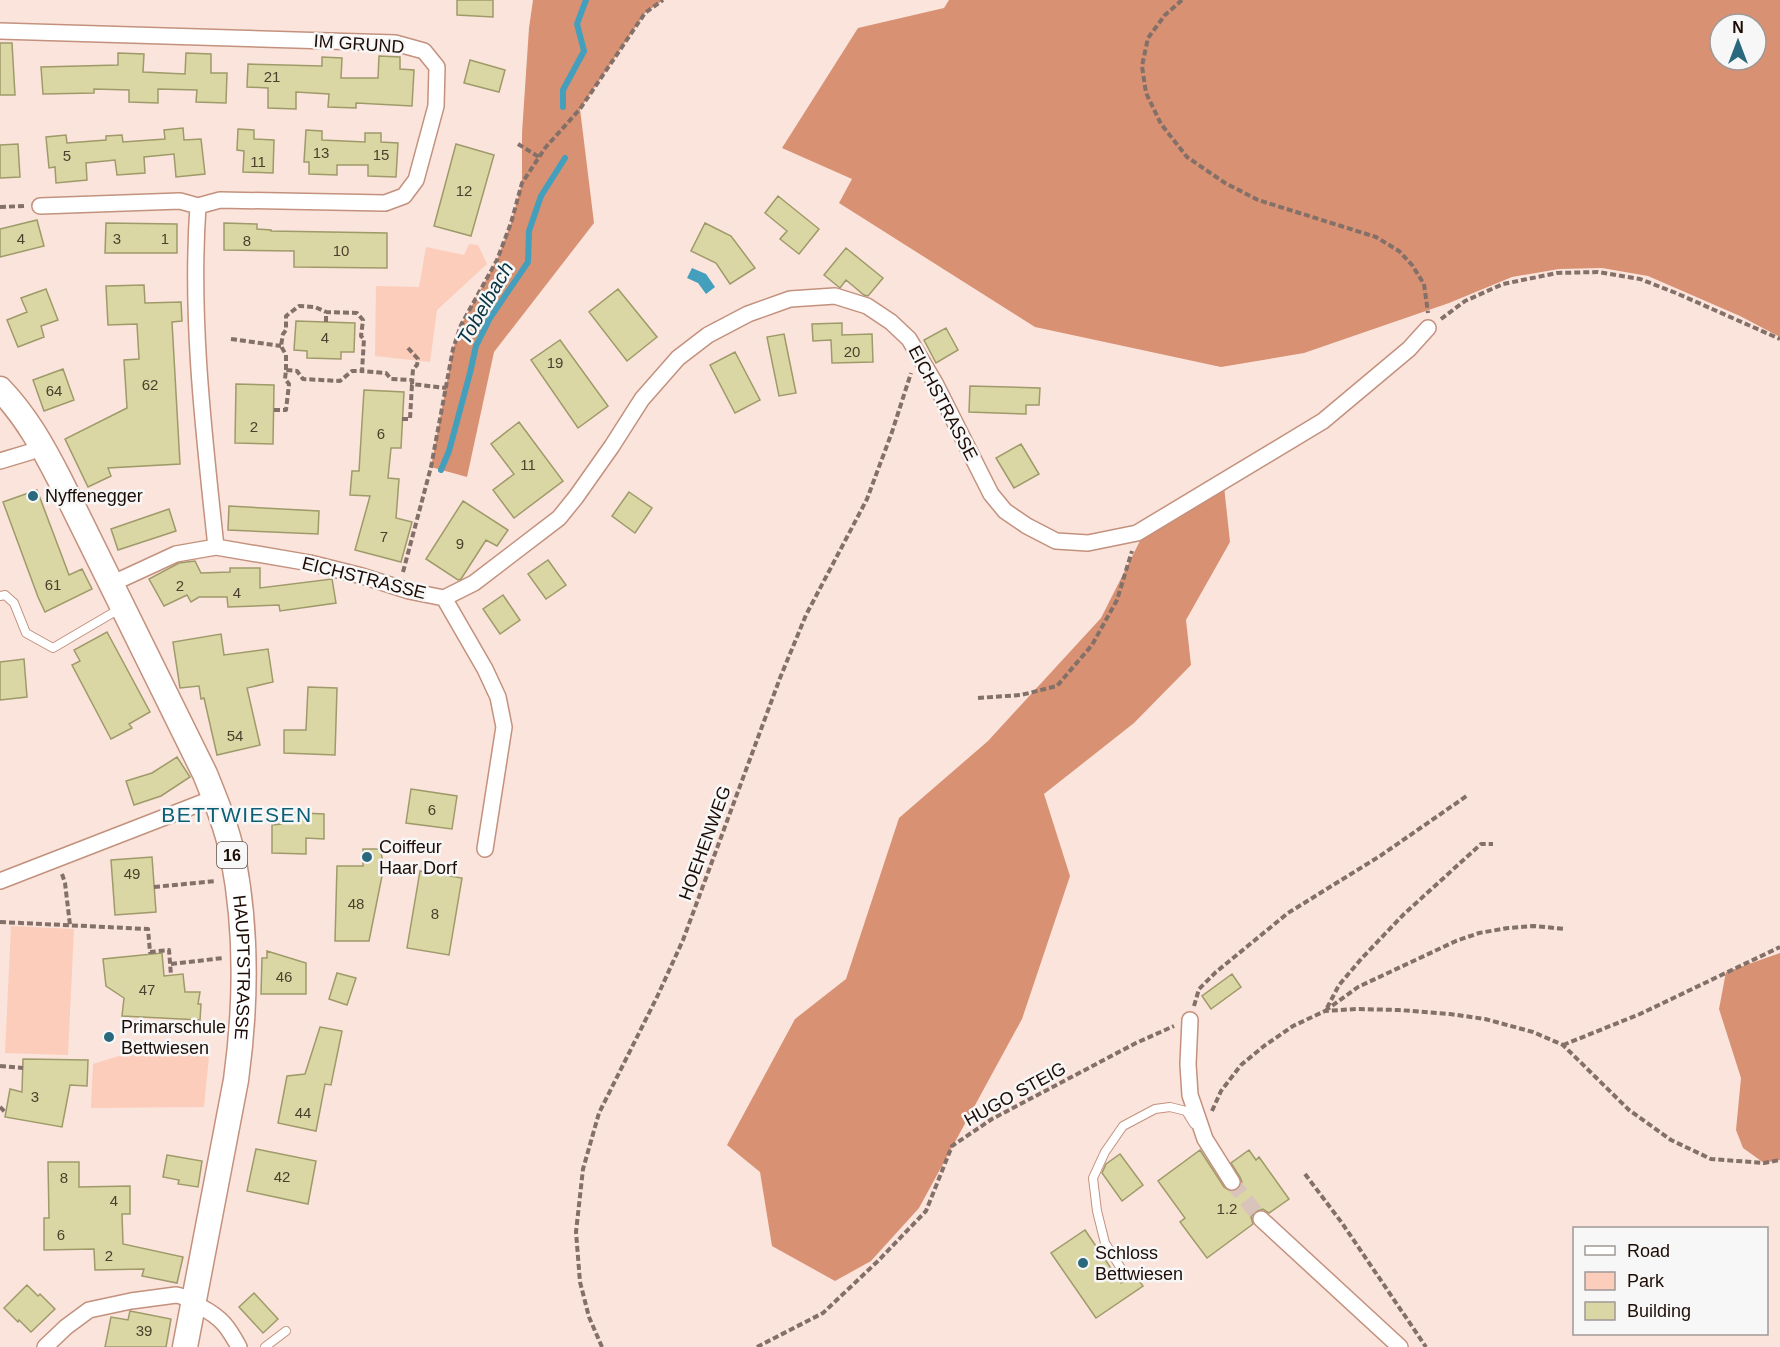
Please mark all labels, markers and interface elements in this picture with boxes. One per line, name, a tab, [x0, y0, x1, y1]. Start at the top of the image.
north arrow	[1708, 12, 1768, 72]
text: N	[1732, 19, 1744, 36]
street label: IM GRUND	[313, 31, 405, 57]
house number: 21	[264, 68, 280, 85]
house number: 13	[313, 144, 329, 161]
house number: 15	[373, 146, 389, 163]
house number: 5	[63, 147, 71, 164]
house number: 11	[250, 153, 266, 170]
house number: 12	[456, 182, 472, 199]
house number: 4	[17, 230, 25, 247]
house number: 3	[113, 230, 121, 247]
house number: 1	[161, 230, 169, 247]
house number: 8	[243, 232, 251, 249]
house number: 10	[333, 242, 349, 259]
water label: Tobelbach	[453, 258, 517, 348]
house number: 4	[321, 329, 329, 346]
street label: EICHSTRASSE	[904, 342, 982, 464]
house number: 20	[844, 343, 860, 360]
house number: 19	[547, 354, 563, 371]
house number: 62	[142, 376, 158, 393]
house number: 64	[46, 382, 62, 399]
house number: 2	[250, 418, 258, 435]
house number: 6	[377, 425, 385, 442]
house number: 11	[520, 456, 536, 473]
place label: Nyffenegger	[45, 486, 143, 506]
marker: Nyffenegger	[26, 489, 40, 503]
house number: 7	[380, 528, 388, 545]
house number: 9	[456, 535, 464, 552]
street label: EICHSTRASSE	[300, 553, 428, 603]
house number: 61	[45, 576, 61, 593]
house number: 2	[176, 577, 184, 594]
house number: 4	[233, 584, 241, 601]
house number: 54	[227, 727, 243, 744]
street label: HOEHENWEG	[675, 783, 735, 903]
house number: 6	[428, 801, 436, 818]
district label: BETTWIESEN	[161, 803, 313, 826]
place label: Coiffeur Haar Dorf	[379, 837, 458, 878]
road number: 16	[217, 842, 247, 868]
marker: Coiffeur Haar Dorf	[360, 850, 374, 864]
house number: 49	[124, 865, 140, 882]
street label: HAUPTSTRASSE	[229, 894, 254, 1041]
house number: 48	[348, 895, 364, 912]
house number: 8	[431, 905, 439, 922]
house number: 46	[276, 968, 292, 985]
house number: 47	[139, 981, 155, 998]
place label: Primarschule Bettwiesen	[121, 1017, 226, 1058]
marker: Primarschule Bettwiesen	[102, 1030, 116, 1044]
street label: HUGO STEIG	[961, 1058, 1069, 1130]
house number: 3	[31, 1088, 39, 1105]
house number: 44	[295, 1104, 311, 1121]
house number: 42	[274, 1168, 290, 1185]
house number: 8	[60, 1169, 68, 1186]
house number: 4	[110, 1192, 118, 1209]
house number: 1.2	[1217, 1200, 1237, 1217]
house number: 6	[57, 1226, 65, 1243]
legend	[1573, 1227, 1768, 1335]
text: Road	[1627, 1241, 1670, 1261]
place label: Schloss Bettwiesen	[1095, 1243, 1183, 1284]
house number: 2	[105, 1247, 113, 1264]
marker: Schloss Bettwiesen	[1076, 1256, 1090, 1270]
text: Park	[1627, 1271, 1665, 1291]
text: Building	[1627, 1301, 1691, 1321]
house number: 39	[136, 1322, 152, 1339]

